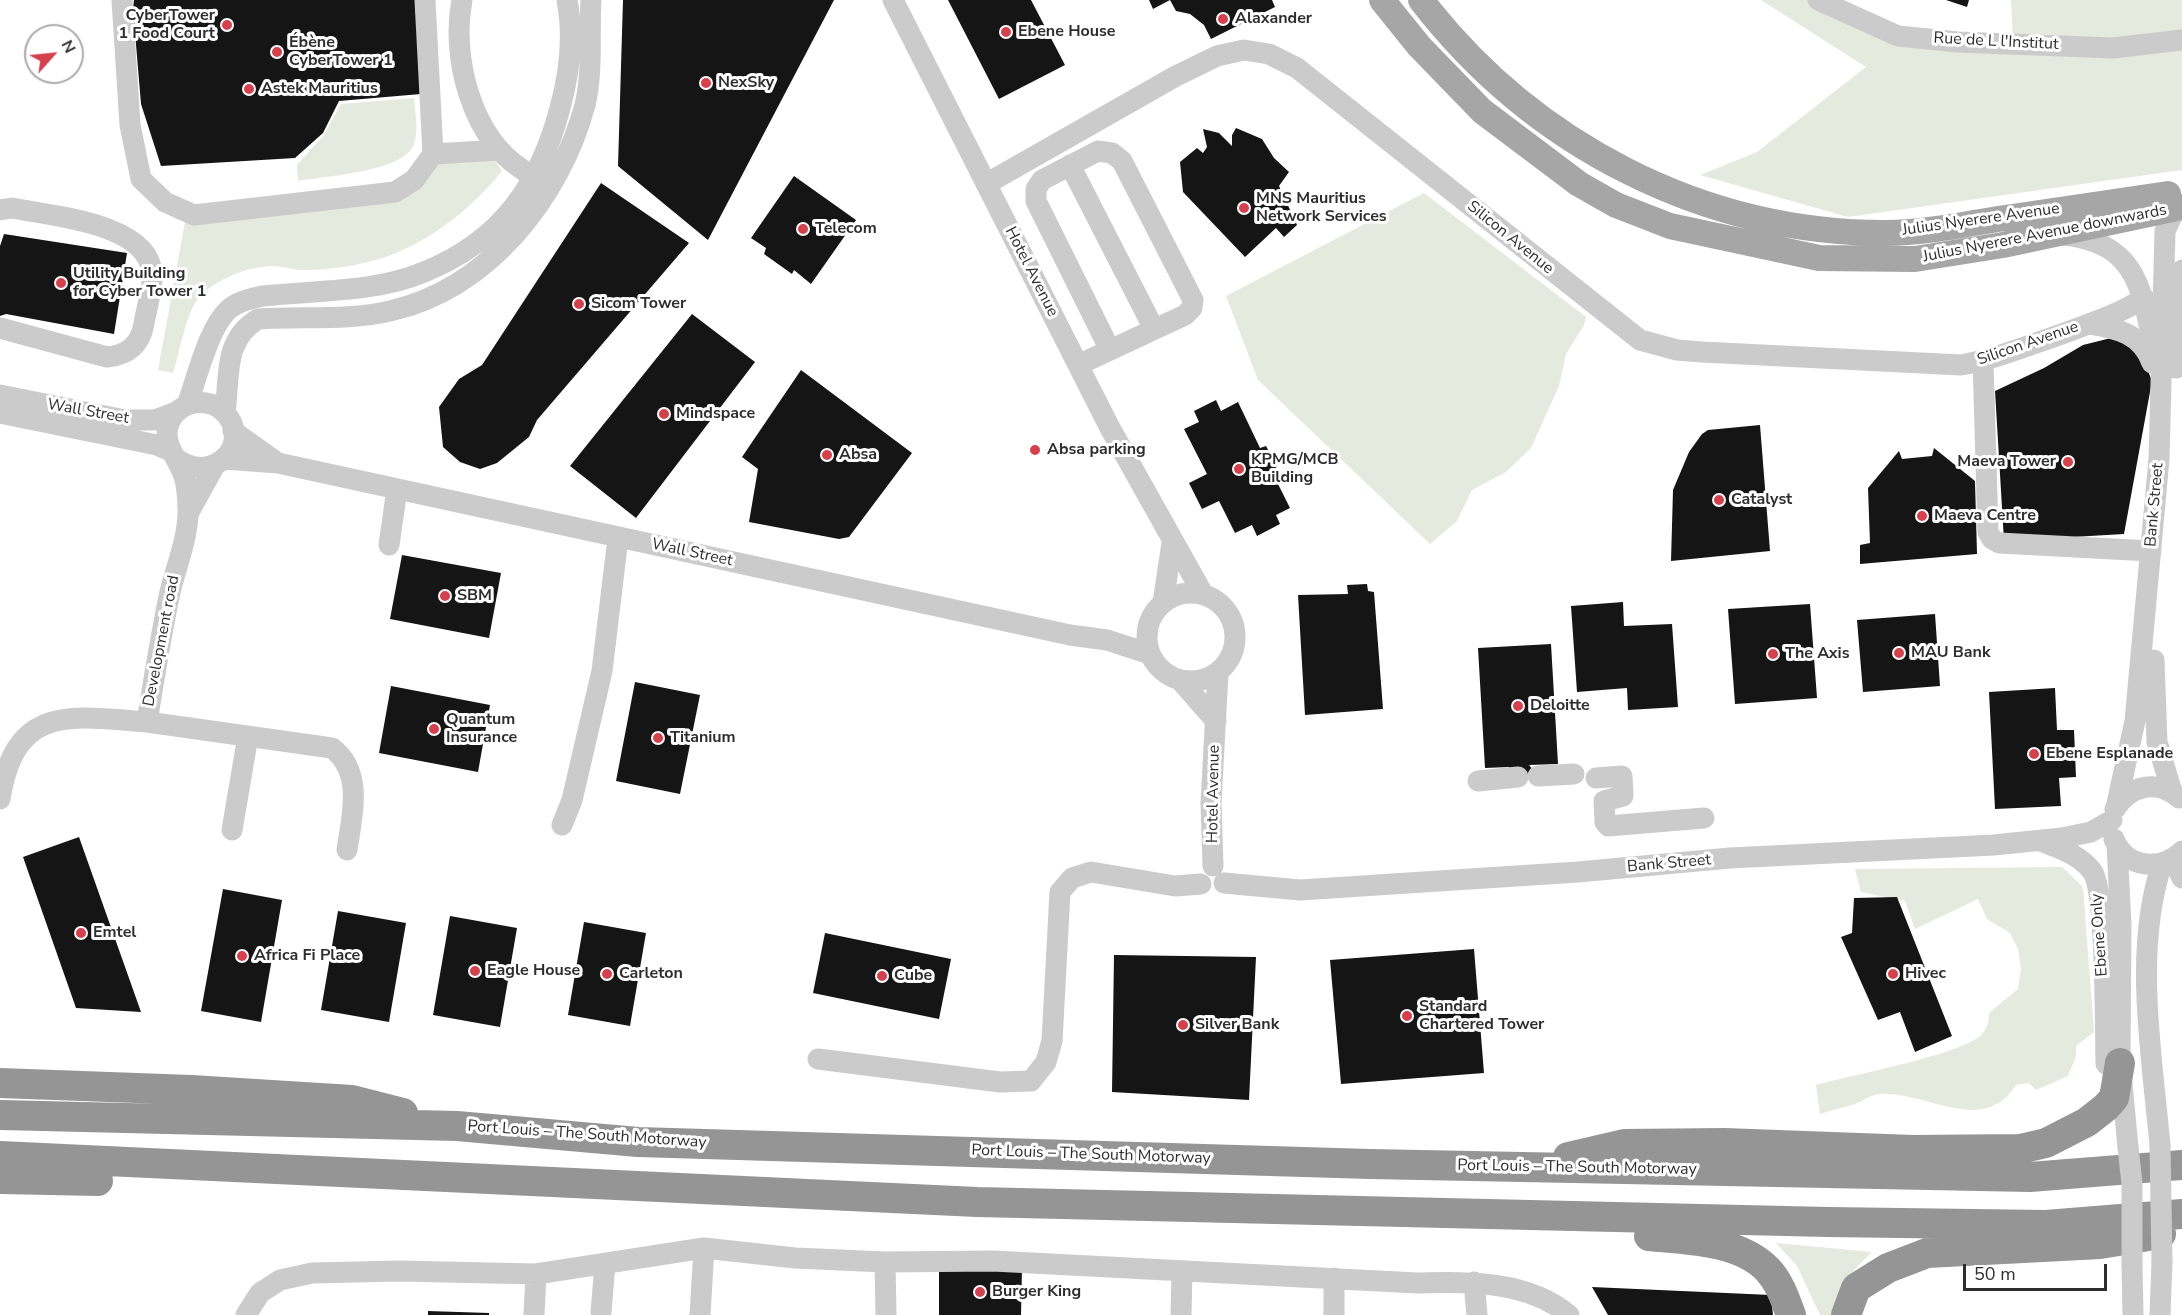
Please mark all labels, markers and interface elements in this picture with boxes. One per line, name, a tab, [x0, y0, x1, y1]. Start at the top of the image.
place label: CyberTower 1 Food Court	[118, 6, 215, 44]
place label: Alaxander	[1235, 9, 1312, 29]
marker: Alaxander	[1216, 12, 1230, 26]
marker: CyberTower 1 Food Court	[220, 18, 234, 32]
place label: Ebene House	[1018, 22, 1116, 42]
north arrow	[24, 24, 84, 84]
marker: Ebene House	[999, 25, 1013, 39]
street label: Rue de L l'Institut	[1933, 29, 2059, 55]
place label: Ébène CyberTower 1	[289, 33, 393, 71]
text: N	[56, 36, 81, 57]
marker: Ébène CyberTower 1	[270, 45, 284, 59]
place label: NexSky	[718, 73, 774, 93]
marker: NexSky	[699, 76, 713, 90]
place label: Astek Mauritius	[261, 79, 378, 99]
marker: Astek Mauritius	[242, 82, 256, 96]
place label: MNS Mauritius Network Services	[1256, 189, 1387, 227]
street label: Silicon Avenue	[1463, 197, 1557, 279]
street label: Julius Nyerere Avenue	[1901, 199, 2061, 241]
marker: MNS Mauritius Network Services	[1237, 201, 1251, 215]
street label: Julius Nyerere Avenue downwards	[1922, 201, 2168, 267]
place label: Telecom	[815, 219, 877, 239]
marker: Telecom	[796, 222, 810, 236]
street label: Hotel Avenue	[1000, 224, 1062, 320]
place label: Utility Building for Cyber Tower 1	[73, 264, 206, 302]
marker: Utility Building for Cyber Tower 1	[54, 276, 68, 290]
place label: Sicom Tower	[591, 294, 686, 314]
marker: Sicom Tower	[572, 297, 586, 311]
street label: Silicon Avenue	[1975, 318, 2081, 370]
street label: Wall Street	[46, 395, 130, 429]
place label: Mindspace	[676, 404, 755, 424]
marker: Mindspace	[657, 407, 671, 421]
place label: Absa parking	[1047, 440, 1146, 460]
marker: Absa parking	[1028, 443, 1042, 457]
place label: Absa	[839, 445, 877, 465]
marker: Absa	[820, 448, 834, 462]
place label: KPMG/MCB Building	[1251, 450, 1339, 488]
place label: Maeva Tower	[1957, 452, 2056, 472]
marker: Maeva Tower	[2061, 455, 2075, 469]
marker: KPMG/MCB Building	[1232, 462, 1246, 476]
street label: Bank Street	[2142, 462, 2168, 548]
place label: Catalyst	[1731, 490, 1792, 510]
marker: Catalyst	[1712, 493, 1726, 507]
place label: Maeva Centre	[1934, 506, 2036, 526]
marker: Maeva Centre	[1915, 509, 1929, 523]
street label: Wall Street	[650, 535, 734, 571]
street label: Development road	[140, 574, 184, 708]
place label: SBM	[457, 586, 492, 606]
marker: SBM	[438, 589, 452, 603]
place label: MAU Bank	[1911, 643, 1991, 663]
place label: The Axis	[1785, 644, 1849, 664]
marker: MAU Bank	[1892, 646, 1906, 660]
marker: The Axis	[1766, 647, 1780, 661]
place label: Deloitte	[1530, 696, 1590, 716]
marker: Deloitte	[1511, 699, 1525, 713]
place label: Quantum Insurance	[446, 710, 517, 748]
marker: Quantum Insurance	[427, 722, 441, 736]
place label: Titanium	[670, 728, 736, 748]
marker: Titanium	[651, 731, 665, 745]
place label: Ebene Esplanade	[2046, 744, 2173, 764]
street label: Hotel Avenue	[1204, 745, 1224, 843]
marker: Ebene Esplanade	[2027, 747, 2041, 761]
street label: Bank Street	[1626, 851, 1712, 877]
street label: Ebene Only	[2088, 893, 2112, 977]
place label: Emtel	[93, 923, 136, 943]
marker: Emtel	[74, 926, 88, 940]
place label: Africa Fi Place	[254, 946, 360, 966]
marker: Africa Fi Place	[235, 949, 249, 963]
place label: Eagle House	[487, 961, 580, 981]
marker: Eagle House	[468, 964, 482, 978]
place label: Carleton	[619, 964, 683, 984]
place label: Hivec	[1905, 964, 1946, 984]
place label: Cube	[894, 966, 932, 986]
marker: Carleton	[600, 967, 614, 981]
marker: Hivec	[1886, 967, 1900, 981]
marker: Cube	[875, 969, 889, 983]
place label: Standard Chartered Tower	[1419, 997, 1544, 1035]
marker: Standard Chartered Tower	[1400, 1009, 1414, 1023]
place label: Silver Bank	[1195, 1015, 1279, 1035]
marker: Silver Bank	[1176, 1018, 1190, 1032]
street label: Port Louis – The South Motorway	[467, 1117, 707, 1153]
street label: Port Louis – The South Motorway	[971, 1141, 1211, 1169]
street label: Port Louis – The South Motorway	[1457, 1156, 1697, 1180]
scale bar	[1966, 1252, 2110, 1290]
text: 50 m	[1974, 1262, 2016, 1286]
place label: Burger King	[992, 1282, 1081, 1302]
marker: Burger King	[973, 1285, 987, 1299]

